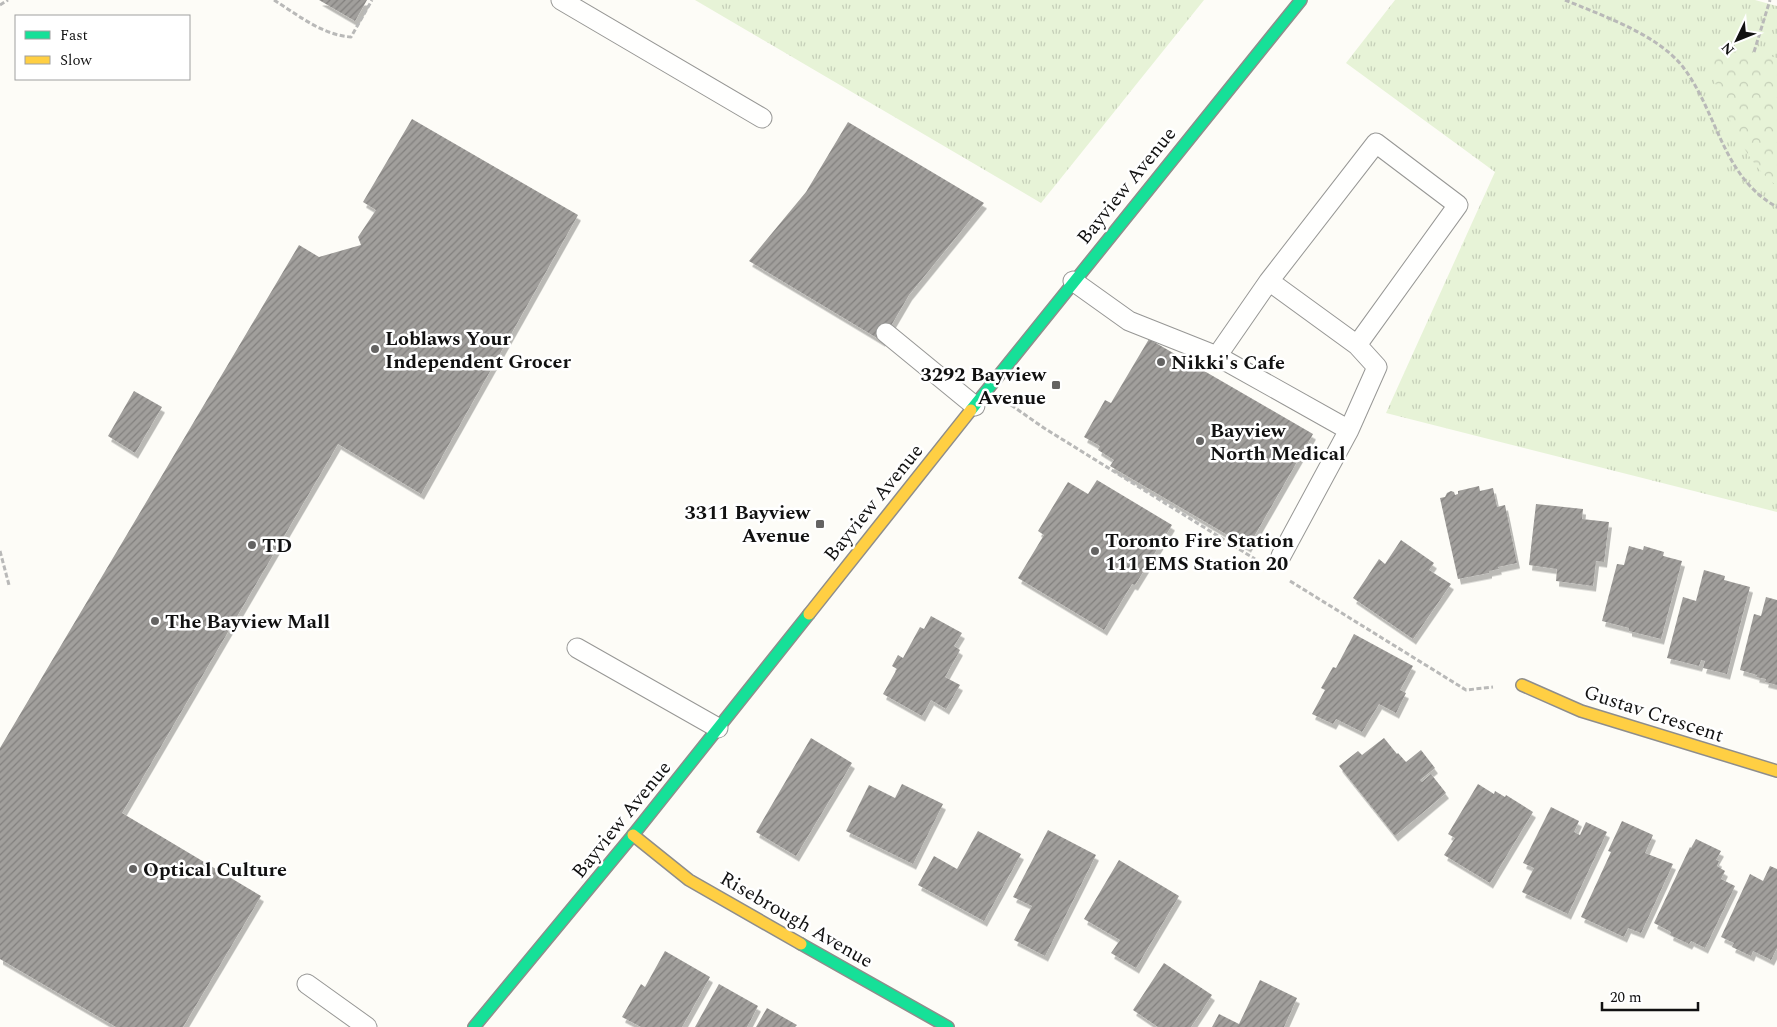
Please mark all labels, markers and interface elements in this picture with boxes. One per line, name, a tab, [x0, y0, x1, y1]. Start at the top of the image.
legend	[15, 15, 190, 80]
north arrow	[1712, 15, 1762, 65]
text: Fast	[60, 24, 88, 47]
text: N	[1716, 37, 1739, 60]
text: Slow	[60, 49, 92, 72]
street label: Bayview Avenue	[1070, 120, 1184, 251]
place label: Loblaws Your Independent Grocer	[385, 324, 572, 377]
marker: Loblaws Your Independent Grocer	[369, 343, 381, 355]
place label: Nikki's Cafe	[1171, 348, 1285, 378]
marker: Nikki's Cafe	[1155, 356, 1167, 368]
place label: 3292 Bayview Avenue	[921, 360, 1047, 413]
marker: 3292 Bayview Avenue	[1050, 379, 1062, 391]
place label: Bayview North Medical	[1210, 416, 1346, 469]
marker: Bayview North Medical	[1194, 435, 1206, 447]
street label: Bayview Avenue	[817, 437, 931, 568]
place label: 3311 Bayview Avenue	[685, 498, 811, 551]
marker: 3311 Bayview Avenue	[814, 518, 826, 530]
place label: Toronto Fire Station 111 EMS Station 20	[1105, 526, 1294, 579]
place label: TD	[262, 531, 292, 561]
marker: TD	[246, 539, 258, 551]
marker: Toronto Fire Station 111 EMS Station 20	[1089, 545, 1101, 557]
place label: The Bayview Mall	[165, 607, 330, 637]
marker: The Bayview Mall	[149, 615, 161, 627]
street label: Gustav Crescent	[1580, 677, 1727, 751]
street label: Bayview Avenue	[565, 754, 679, 885]
place label: Optical Culture	[143, 855, 287, 885]
marker: Optical Culture	[127, 863, 139, 875]
street label: Risebrough Avenue	[714, 864, 879, 976]
scale bar	[1602, 980, 1698, 1012]
text: 20 m	[1610, 986, 1642, 1009]

